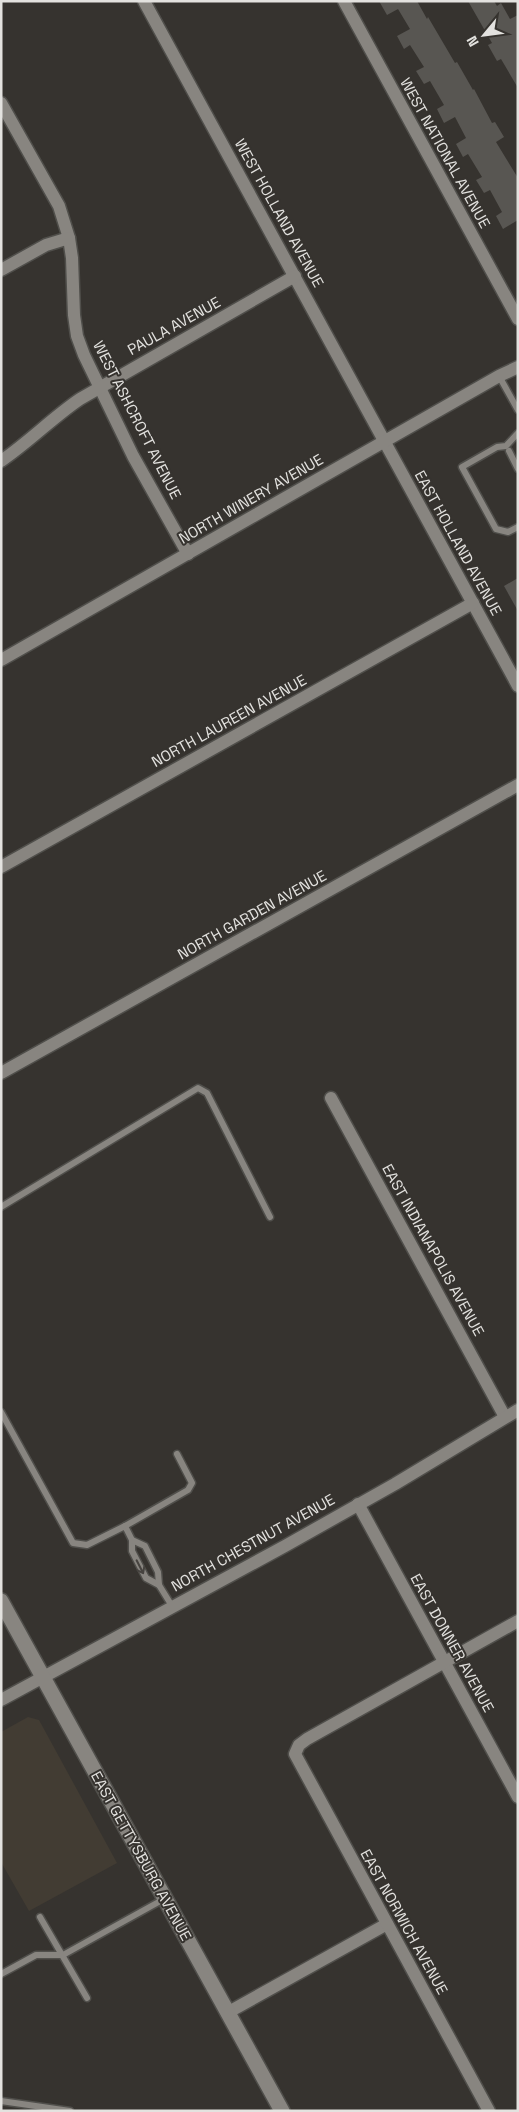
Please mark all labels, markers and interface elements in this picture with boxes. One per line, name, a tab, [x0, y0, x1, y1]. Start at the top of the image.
north arrow	[459, 10, 509, 60]
text: N	[462, 33, 483, 50]
street label: WEST NATIONAL AVENUE	[396, 74, 495, 231]
street label: WEST HOLLAND AVENUE	[231, 135, 328, 290]
street label: PAULA AVENUE	[124, 292, 224, 359]
street label: WEST ASHCROFT AVENUE	[89, 338, 186, 502]
street label: NORTH WINERY AVENUE	[175, 449, 326, 548]
street label: EAST HOLLAND AVENUE	[411, 467, 506, 619]
street label: NORTH LAUREEN AVENUE	[148, 670, 309, 771]
street label: NORTH GARDEN AVENUE	[174, 866, 330, 963]
street label: EAST INDIANAPOLIS AVENUE	[378, 1161, 489, 1339]
street label: NORTH CHESTNUT AVENUE	[168, 1490, 338, 1596]
one-way arrow	[135, 1559, 145, 1574]
street label: EAST DONNER AVENUE	[407, 1570, 498, 1715]
street label: EAST GETTYSBURG AVENUE	[87, 1768, 196, 1944]
street label: EAST NORWICH AVENUE	[357, 1846, 452, 1998]

